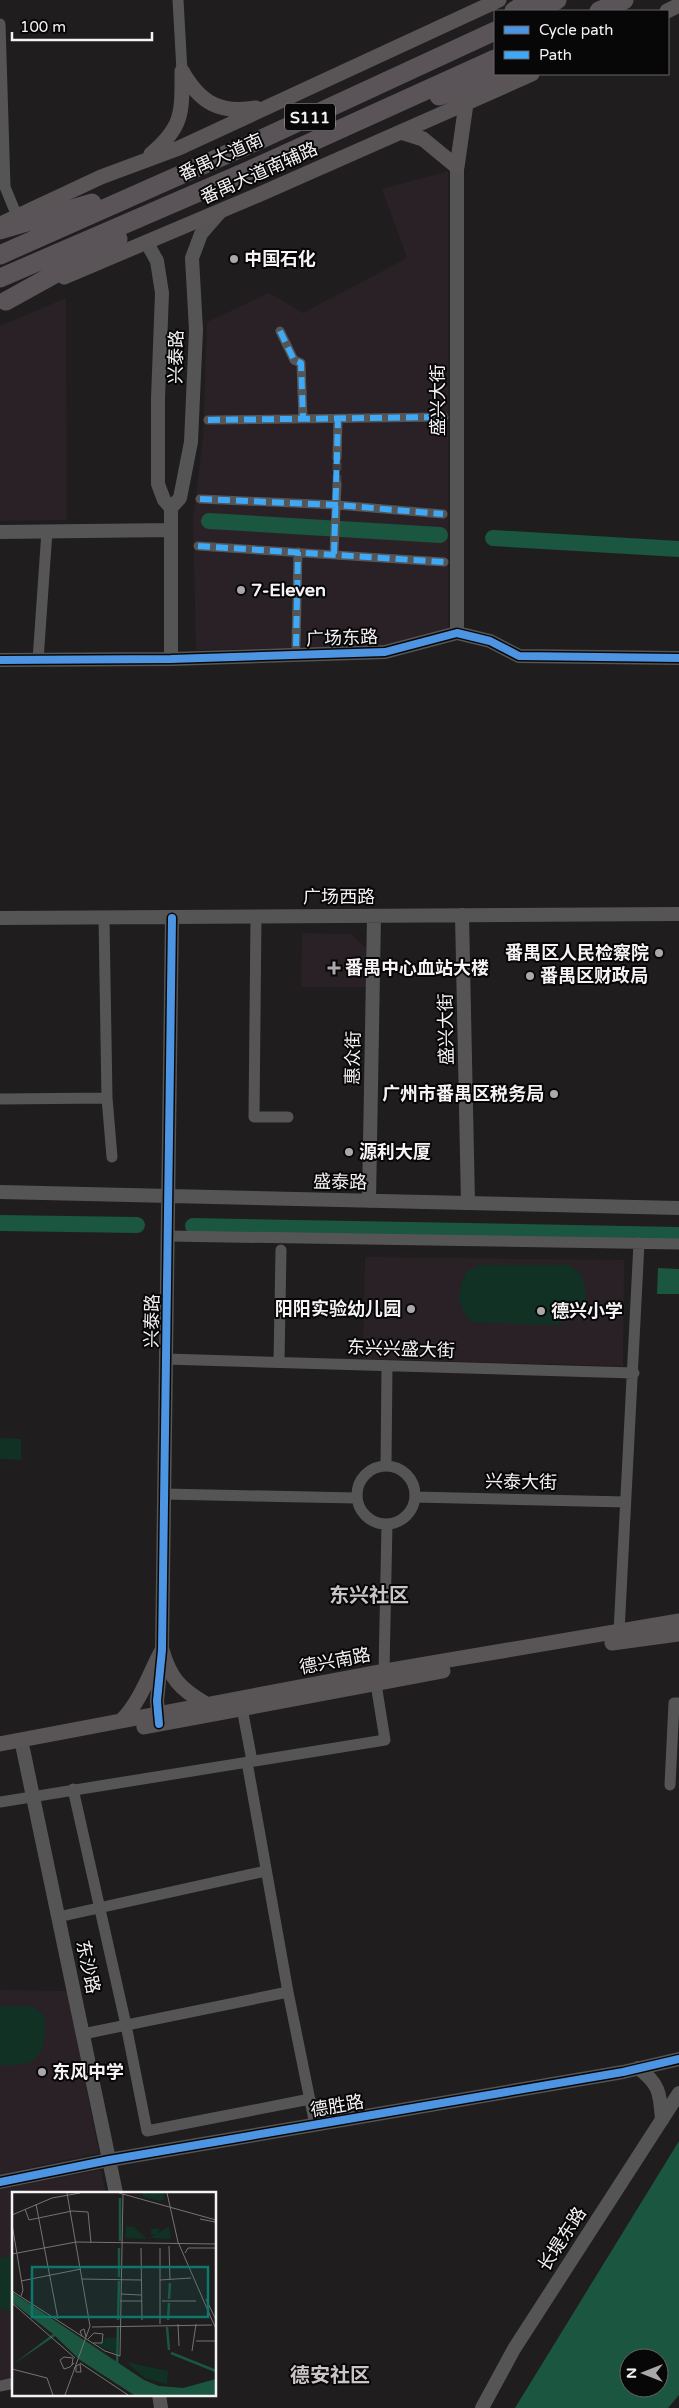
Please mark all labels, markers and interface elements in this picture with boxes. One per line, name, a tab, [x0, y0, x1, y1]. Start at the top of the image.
scale bar	[12, 10, 152, 42]
legend	[494, 10, 669, 75]
text: 100 m	[20, 18, 66, 36]
text: Cycle path	[539, 21, 613, 39]
text: Path	[539, 46, 572, 64]
road number: S111	[285, 104, 335, 130]
street label: 番禺大道南	[175, 129, 267, 185]
street label: 番禺大道南辅路	[197, 137, 321, 209]
place label: 中国石化	[244, 248, 316, 270]
marker: 中国石化	[228, 253, 240, 265]
street label: 兴泰路	[165, 330, 187, 384]
street label: 盛兴大街	[427, 364, 449, 436]
place label: 7-Eleven	[251, 579, 326, 601]
marker: 7-Eleven	[235, 584, 247, 596]
street label: 广场东路	[306, 626, 378, 650]
street label: 广场西路	[303, 886, 375, 908]
place label: 番禺区人民检察院	[505, 942, 649, 964]
marker: 番禺区人民检察院	[653, 947, 665, 959]
place label: 番禺中心血站大楼	[345, 957, 489, 979]
marker: 番禺中心血站大楼	[327, 961, 341, 975]
place label: 番禺区财政局	[540, 965, 648, 987]
marker: 番禺区财政局	[524, 970, 536, 982]
street label: 盛兴大街	[434, 993, 458, 1065]
street label: 惠众街	[342, 1031, 364, 1085]
place label: 广州市番禺区税务局	[382, 1083, 544, 1105]
marker: 广州市番禺区税务局	[548, 1088, 560, 1100]
place label: 源利大厦	[359, 1141, 431, 1163]
marker: 源利大厦	[343, 1146, 355, 1158]
street label: 盛泰路	[313, 1171, 367, 1193]
street label: 兴泰路	[141, 1294, 163, 1348]
place label: 阳阳实验幼儿园	[275, 1298, 401, 1320]
place label: 德兴小学	[551, 1300, 623, 1322]
marker: 阳阳实验幼儿园	[405, 1303, 417, 1315]
marker: 德兴小学	[535, 1305, 547, 1317]
street label: 东兴兴盛大街	[347, 1336, 455, 1362]
street label: 兴泰大街	[485, 1470, 557, 1494]
district label: 东兴社区	[329, 1584, 409, 1608]
street label: 德兴南路	[298, 1643, 372, 1679]
street label: 东沙路	[72, 1938, 104, 1996]
place label: 东风中学	[52, 2061, 124, 2083]
marker: 东风中学	[36, 2066, 48, 2078]
street label: 德胜路	[309, 2090, 365, 2122]
inset map	[12, 2192, 216, 2396]
street label: 长堤东路	[533, 2203, 591, 2275]
north arrow	[619, 2348, 669, 2398]
district label: 德安社区	[290, 2364, 370, 2388]
text: N	[623, 2367, 640, 2379]

